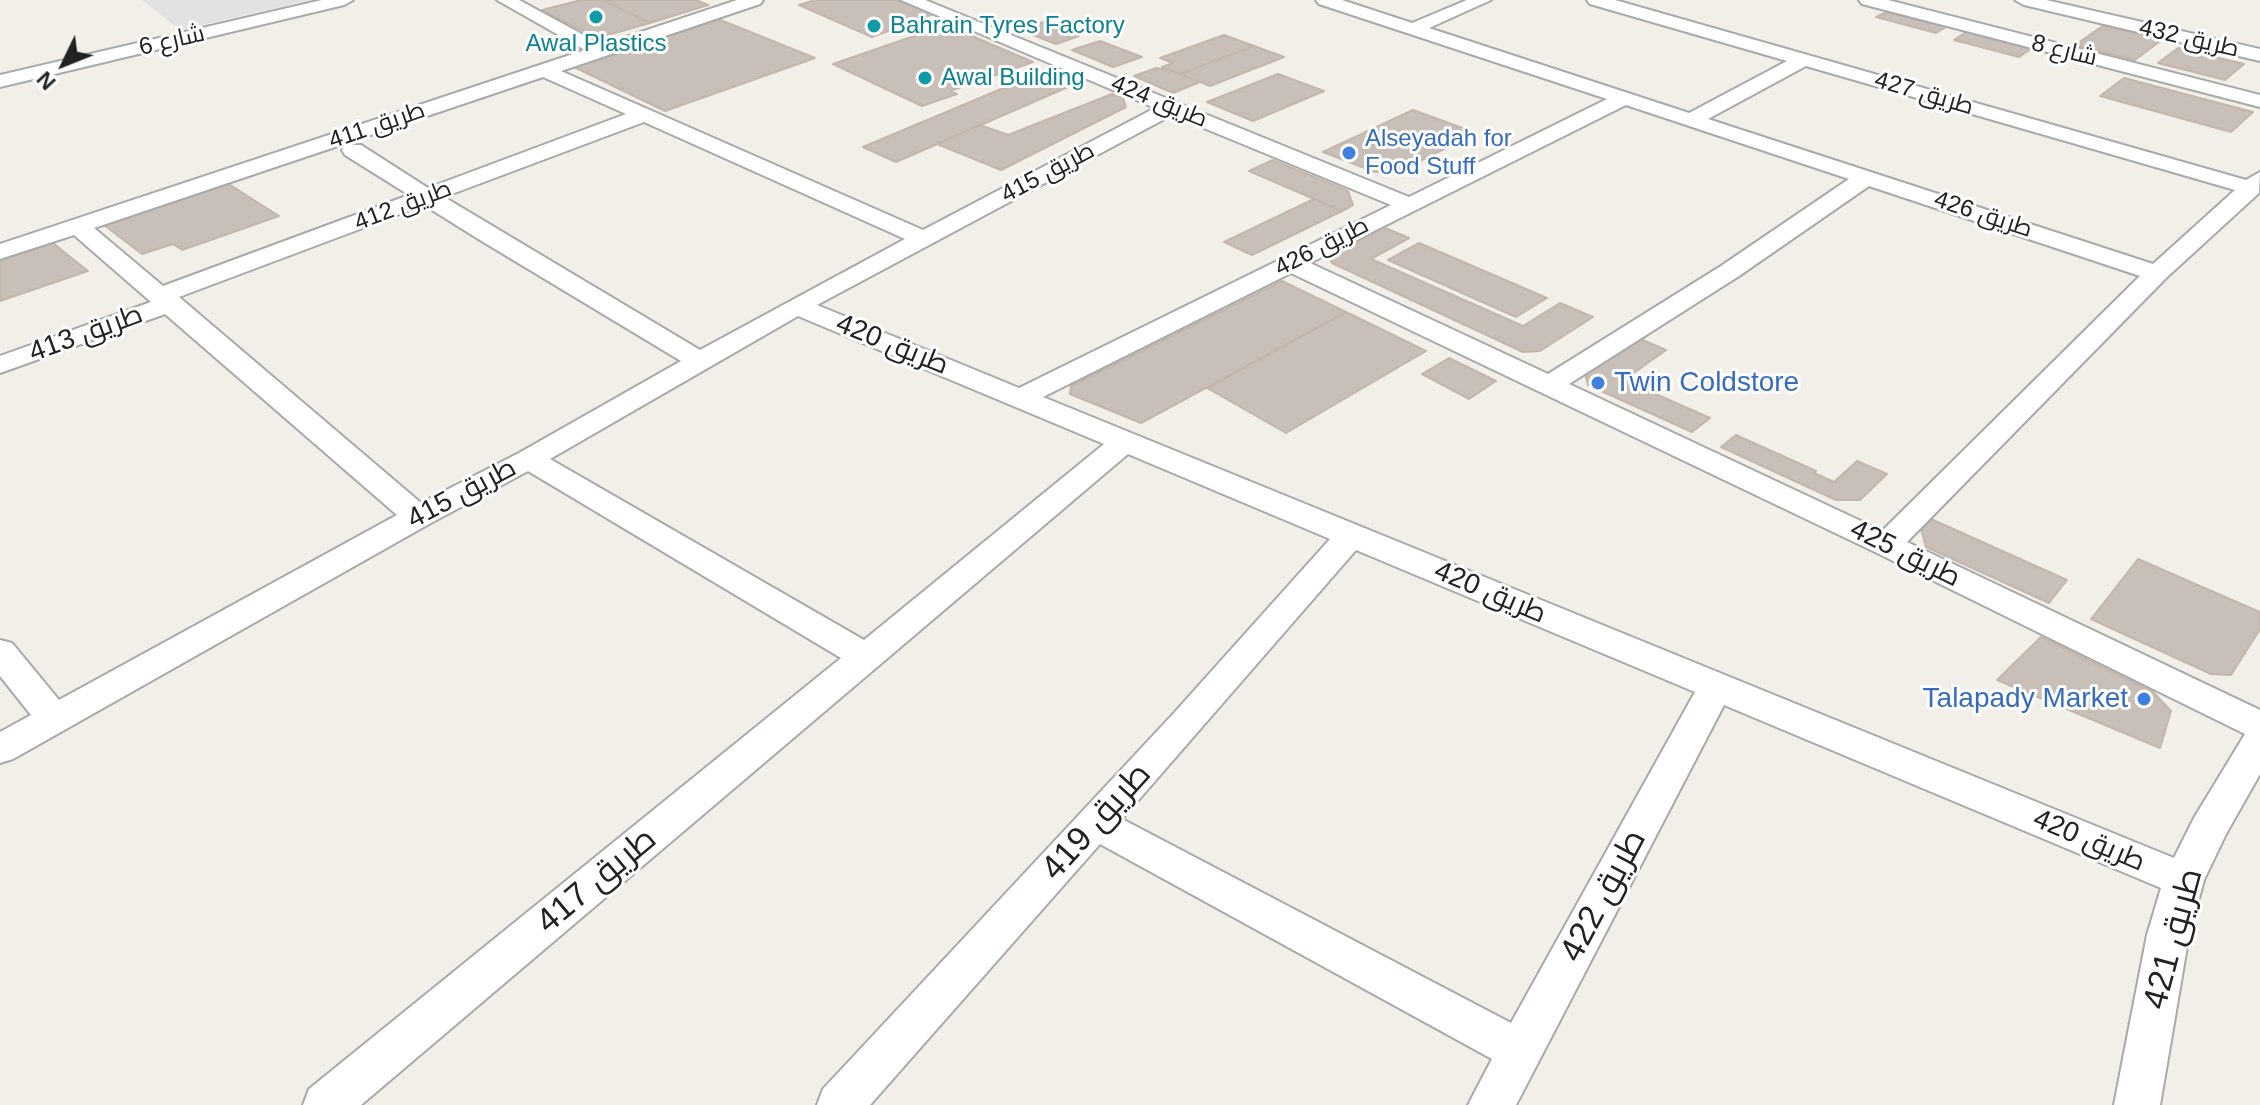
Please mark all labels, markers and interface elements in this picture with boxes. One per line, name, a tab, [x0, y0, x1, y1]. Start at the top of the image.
marker: Awal Plastics	[587, 8, 605, 26]
place label: Bahrain Tyres Factory	[890, 12, 1125, 40]
street label: طريق 432	[2136, 14, 2242, 64]
marker: Bahrain Tyres Factory	[865, 17, 883, 35]
street label: شارع 6	[136, 19, 208, 63]
north arrow	[24, 24, 104, 104]
street label: شارع 8	[2028, 29, 2100, 73]
place label: Awal Plastics	[526, 30, 666, 58]
place label: Awal Building	[941, 64, 1085, 92]
text: N	[32, 66, 61, 95]
street label: طريق 427	[1871, 66, 1977, 122]
marker: Awal Building	[916, 69, 934, 87]
street label: طريق 424	[1107, 70, 1211, 134]
street label: طريق 411	[325, 96, 429, 156]
place label: Alseyadah for Food Stuff	[1365, 125, 1512, 181]
street label: طريق 415	[996, 136, 1100, 210]
marker: Alseyadah for Food Stuff	[1340, 144, 1358, 162]
street label: طريق 412	[350, 174, 456, 238]
street label: طريق 426	[1930, 186, 2036, 244]
street label: طريق 426	[1270, 211, 1374, 283]
street label: طريق 413	[25, 298, 147, 370]
street label: طريق 420	[831, 307, 953, 383]
place label: Twin Coldstore	[1614, 366, 1799, 400]
marker: Twin Coldstore	[1589, 374, 1607, 392]
street label: طريق 415	[402, 451, 522, 537]
street label: طريق 425	[1844, 513, 1966, 595]
street label: طريق 420	[1429, 554, 1551, 632]
place label: Talapady Market	[1923, 682, 2128, 716]
marker: Talapady Market	[2135, 690, 2153, 708]
street label: طريق 419	[1034, 755, 1160, 889]
street label: طريق 420	[2028, 802, 2150, 880]
street label: طريق 417	[529, 819, 665, 943]
street label: طريق 422	[1552, 823, 1656, 969]
street label: طريق 421	[2136, 864, 2212, 1014]

